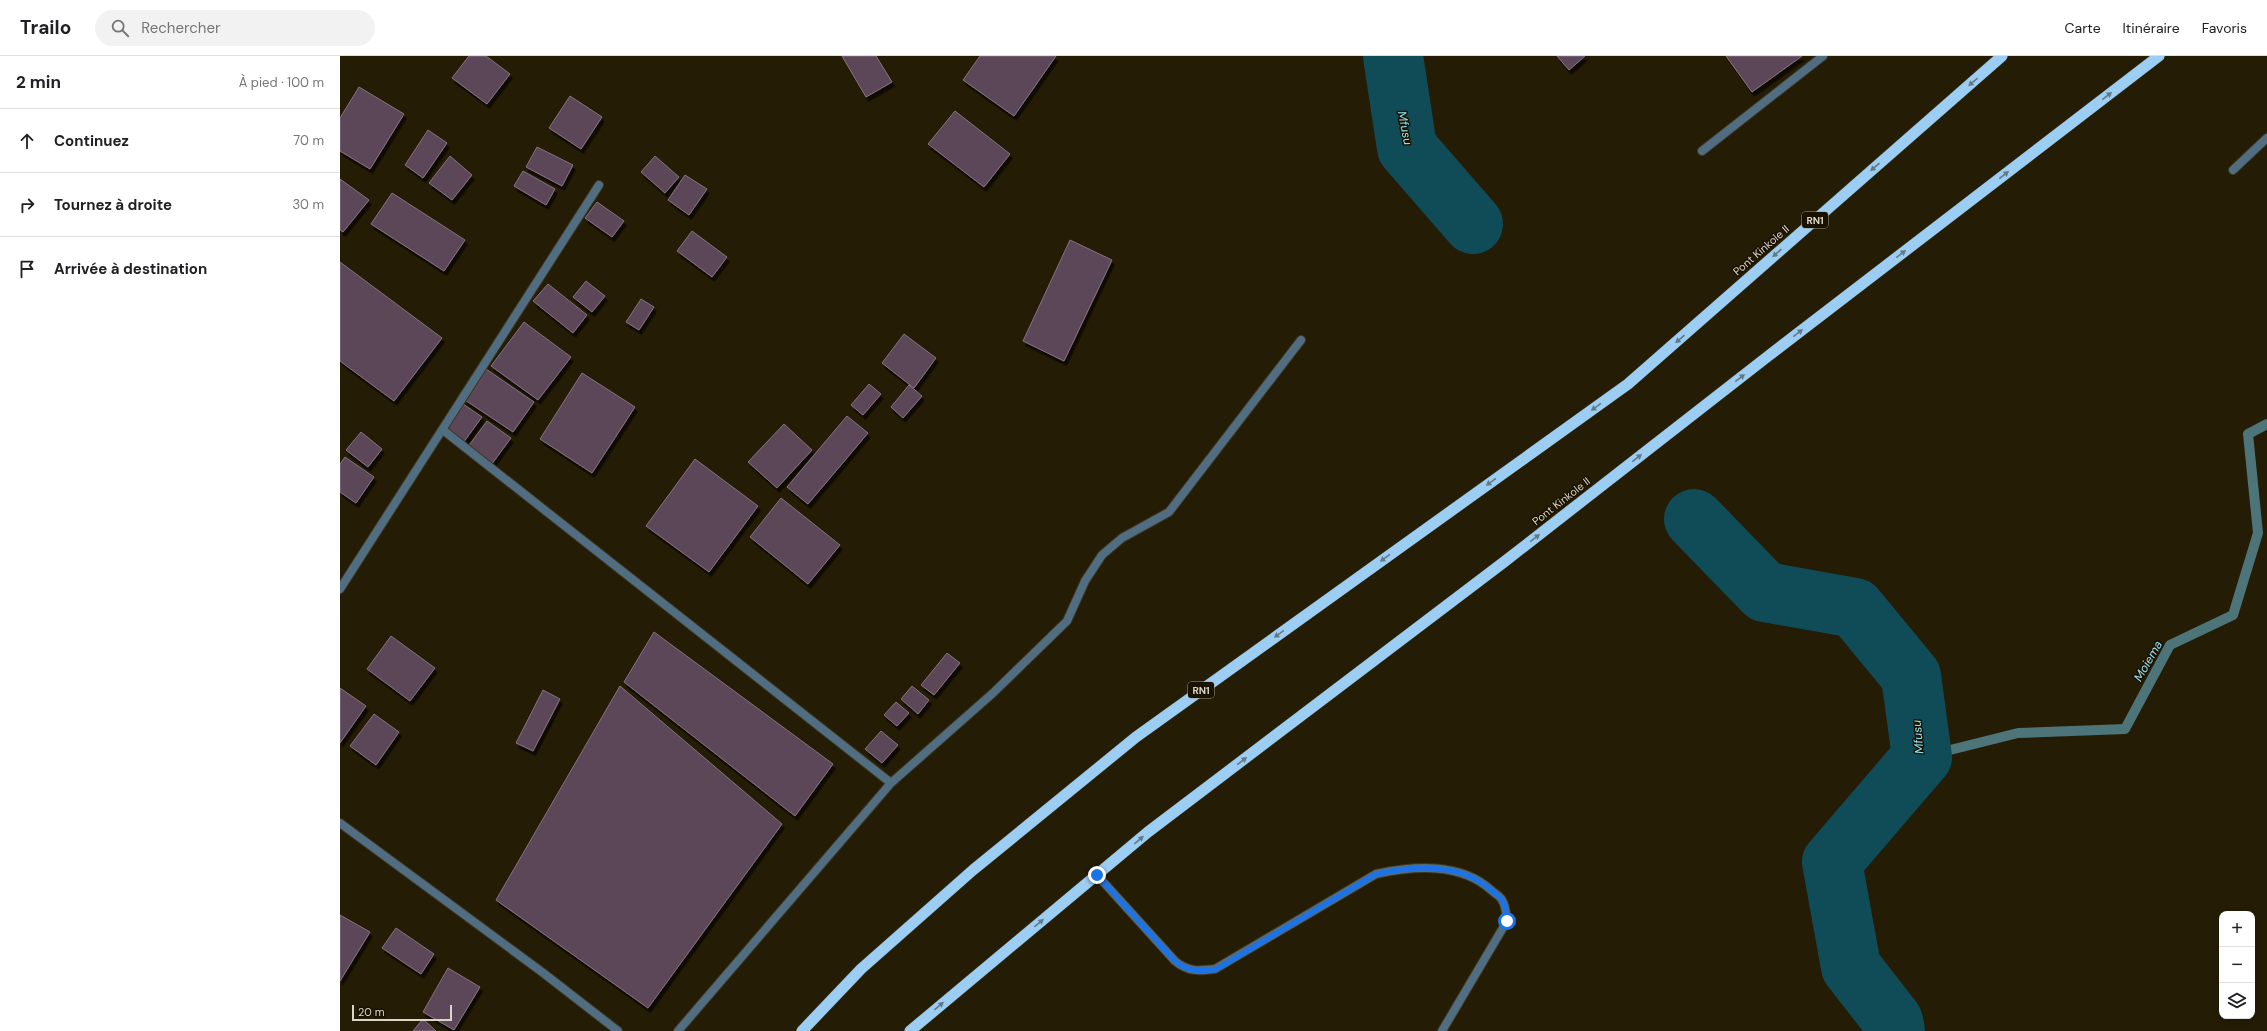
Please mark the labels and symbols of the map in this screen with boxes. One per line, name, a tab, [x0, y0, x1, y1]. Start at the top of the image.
one-way arrow	[1968, 77, 1978, 86]
one-way arrow	[2102, 91, 2113, 100]
water label: Mfusu	[1394, 110, 1416, 146]
one-way arrow	[1870, 163, 1880, 172]
one-way arrow	[1999, 171, 2010, 179]
road number: RN1	[1802, 212, 1828, 228]
street label: Pont Kinkole II	[1730, 222, 1792, 278]
one-way arrow	[1772, 249, 1783, 258]
one-way arrow	[1895, 250, 1906, 258]
one-way arrow	[1792, 329, 1803, 337]
one-way arrow	[1674, 334, 1685, 343]
one-way arrow	[1734, 374, 1745, 382]
one-way arrow	[1591, 403, 1602, 411]
one-way arrow	[1632, 454, 1643, 462]
street label: Pont Kinkole II	[1529, 474, 1593, 528]
one-way arrow	[1485, 478, 1496, 487]
one-way arrow	[1529, 534, 1540, 542]
one-way arrow	[1380, 554, 1390, 562]
one-way arrow	[1274, 630, 1285, 638]
water label: Moiema	[2130, 638, 2166, 684]
road number: RN1	[1188, 682, 1214, 698]
water label: Mfusu	[1909, 719, 1927, 755]
one-way arrow	[1237, 756, 1248, 765]
one-way arrow	[1134, 835, 1145, 844]
route end	[1088, 866, 1106, 884]
route start	[1498, 912, 1516, 930]
one-way arrow	[1034, 918, 1045, 927]
one-way arrow	[934, 1001, 945, 1010]
scale bar	[352, 1003, 452, 1022]

